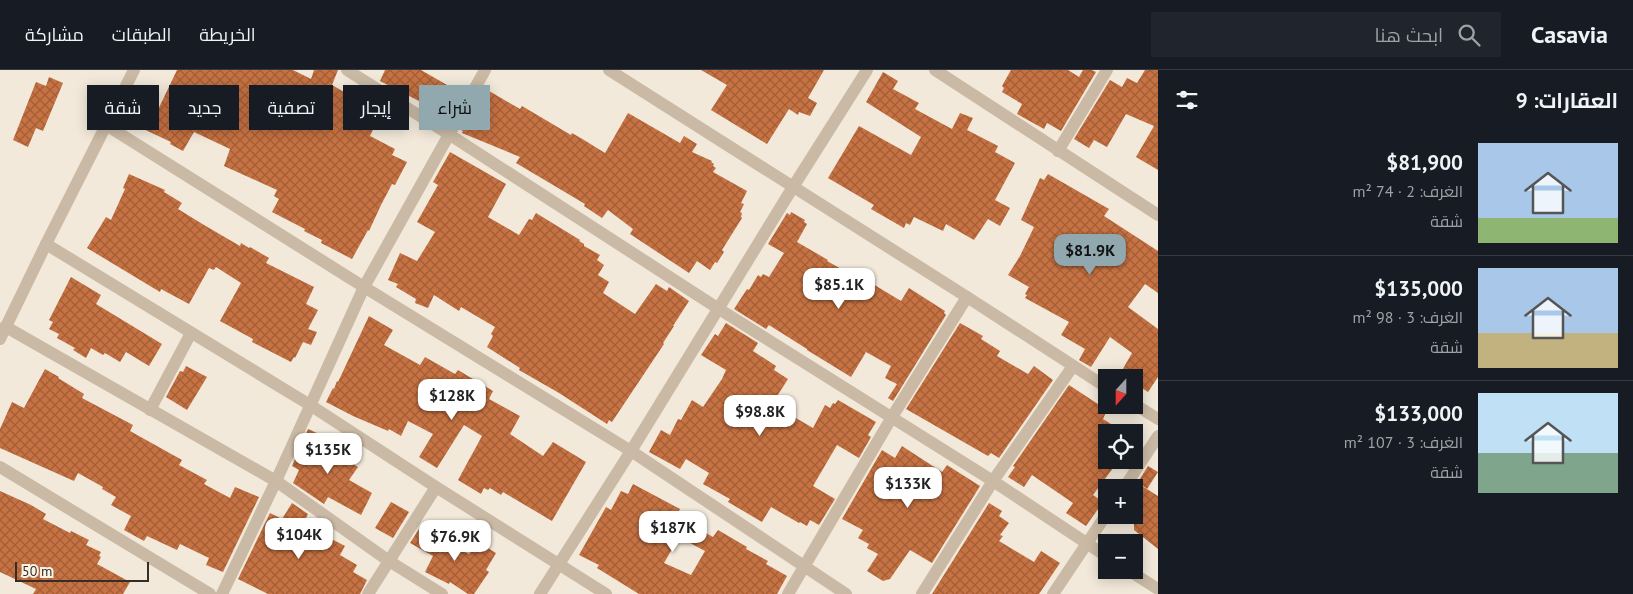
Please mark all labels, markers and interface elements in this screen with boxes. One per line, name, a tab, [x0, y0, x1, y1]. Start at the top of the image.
search box	[1151, 12, 1501, 57]
text: Casavia	[1531, 19, 1608, 50]
icon: search	[1455, 21, 1483, 49]
text: مشاركة	[25, 23, 84, 46]
text: الطبقات	[112, 23, 171, 46]
text: الخريطة	[199, 23, 256, 46]
text: ابحث هنا	[1375, 23, 1443, 47]
chip: شقة	[87, 85, 159, 130]
chip: جديد	[169, 85, 239, 130]
chip: تصفية	[249, 85, 333, 130]
chip: إيجار	[343, 85, 409, 130]
chip: شراء	[419, 85, 490, 130]
icon: filters	[1173, 86, 1201, 114]
text: العقارات: 9	[1516, 87, 1618, 114]
text: $81,900	[1386, 149, 1463, 176]
icon: home	[1518, 163, 1578, 223]
text: الغرف: 2 · 74 m²	[1352, 181, 1463, 201]
text: شقة	[1430, 211, 1463, 231]
pin: $81.9K	[1049, 234, 1131, 276]
text: $81.9K	[1065, 240, 1115, 260]
pin: $85.1K	[798, 268, 880, 310]
text: $85.1K	[814, 274, 864, 294]
text: $135,000	[1374, 275, 1463, 302]
icon: home	[1518, 288, 1578, 348]
text: الغرف: 3 · 98 m²	[1352, 307, 1463, 327]
text: شقة	[1430, 337, 1463, 357]
north arrow	[1098, 369, 1142, 414]
map controls	[1098, 369, 1143, 579]
pin: $128K	[417, 378, 487, 421]
text: $128K	[429, 385, 475, 405]
pin: $98.8K	[719, 394, 801, 437]
text: $133,000	[1374, 400, 1463, 427]
text: $98.8K	[735, 401, 785, 421]
icon: home	[1518, 413, 1578, 473]
button: locate	[1098, 424, 1143, 469]
pin: $135K	[293, 432, 363, 475]
text: الغرف: 3 · 107 m²	[1344, 432, 1463, 452]
text: $135K	[305, 439, 351, 459]
text: شقة	[1430, 462, 1463, 482]
pin: $133K	[873, 466, 943, 509]
text: $133K	[885, 473, 931, 493]
button: +	[1098, 479, 1143, 524]
pin: $187K	[638, 510, 708, 553]
text: $187K	[650, 517, 696, 537]
pin: $104K	[264, 518, 334, 560]
pin: $76.9K	[414, 520, 496, 562]
text: $104K	[276, 524, 322, 544]
text: $76.9K	[430, 526, 480, 546]
button: −	[1098, 534, 1143, 579]
scale bar	[15, 559, 149, 582]
text: 50 m	[22, 562, 52, 580]

